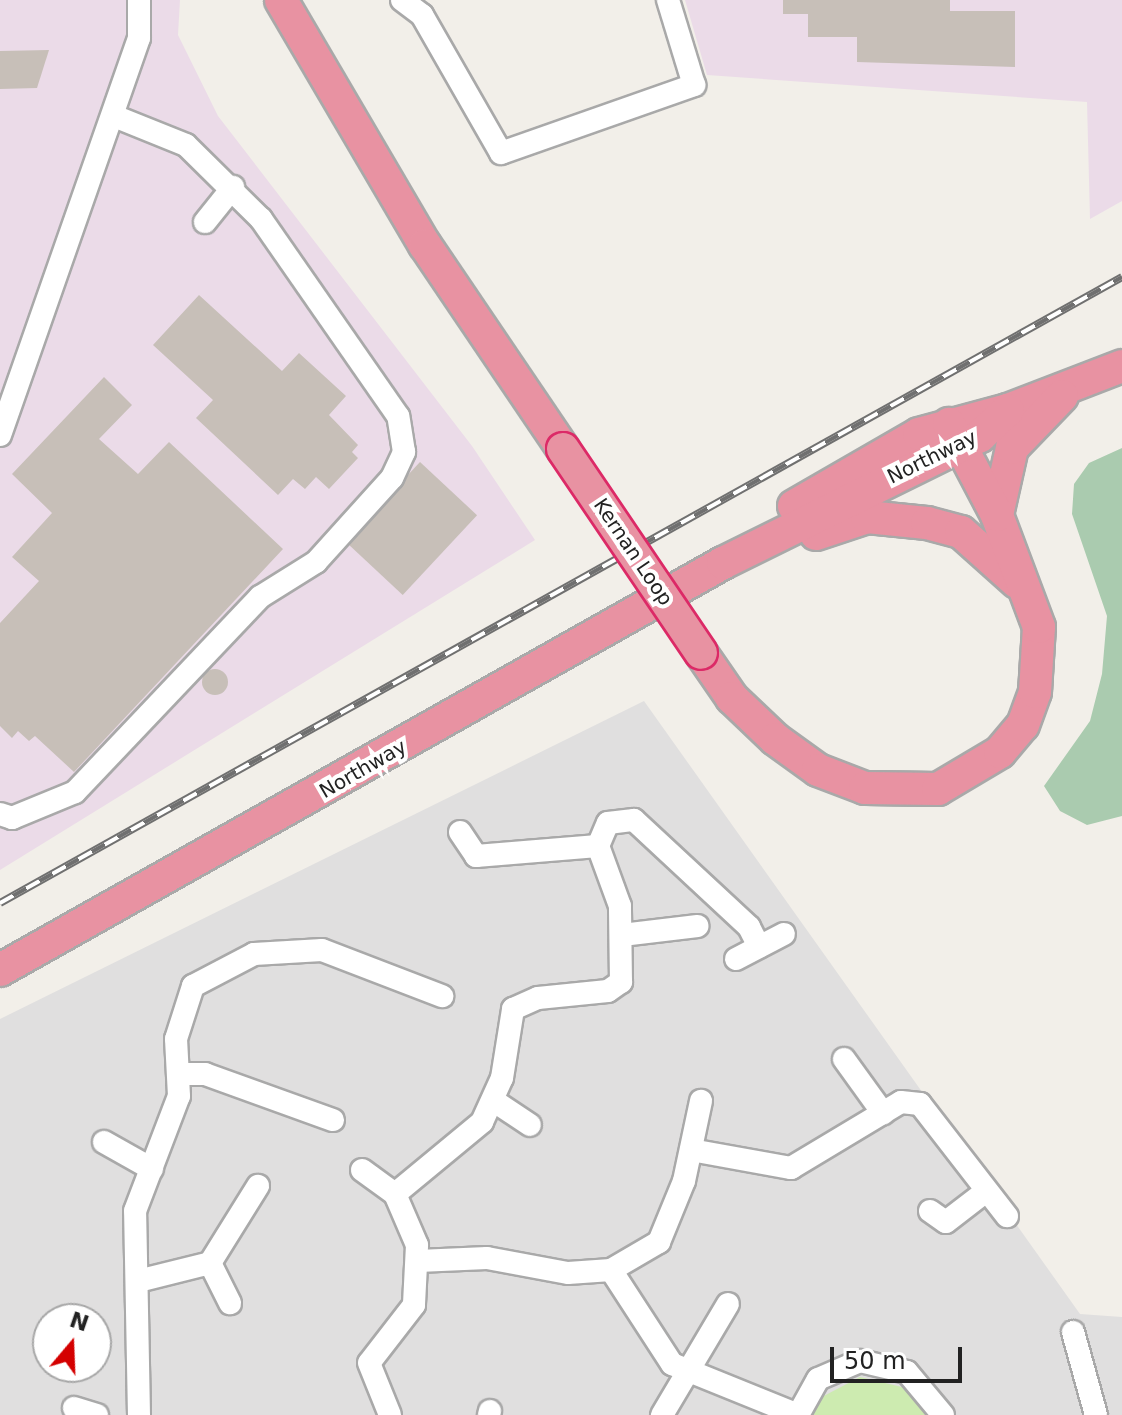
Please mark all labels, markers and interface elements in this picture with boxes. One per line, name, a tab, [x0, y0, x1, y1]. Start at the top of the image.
street label: Northway	[883, 425, 981, 489]
street label: Kernan Loop	[588, 494, 678, 610]
street label: Northway	[315, 735, 411, 803]
north arrow	[32, 1303, 112, 1383]
text: N	[67, 1307, 92, 1337]
scale bar	[834, 1331, 966, 1381]
text: 50 m	[844, 1347, 906, 1375]

